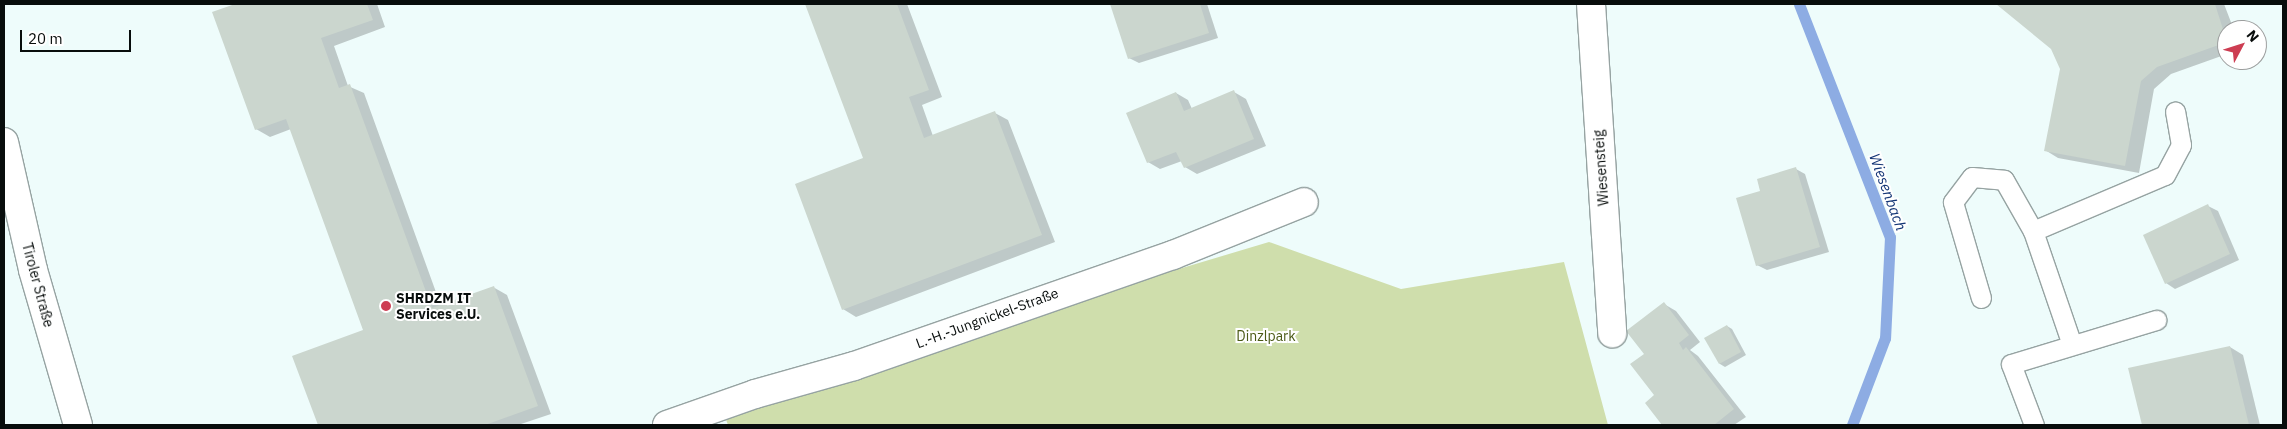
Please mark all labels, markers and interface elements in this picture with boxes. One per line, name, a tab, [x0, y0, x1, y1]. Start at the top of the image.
scale bar	[22, 20, 134, 52]
north arrow	[2217, 20, 2267, 70]
text: N	[2243, 26, 2263, 46]
text: 20 m	[28, 29, 63, 48]
street label: Wiesensteig	[1590, 129, 1612, 207]
water label: Wiesenbach	[1866, 151, 1910, 233]
street label: Tiroler Straße	[19, 241, 57, 329]
street label: L.-H.-Jungnickel-Straße	[913, 284, 1061, 352]
place label: SHRDZM IT Services e.U.	[396, 290, 480, 322]
marker: SHRDZM IT Services e.U.	[380, 300, 392, 312]
park label: Dinzlpark	[1236, 328, 1296, 344]

